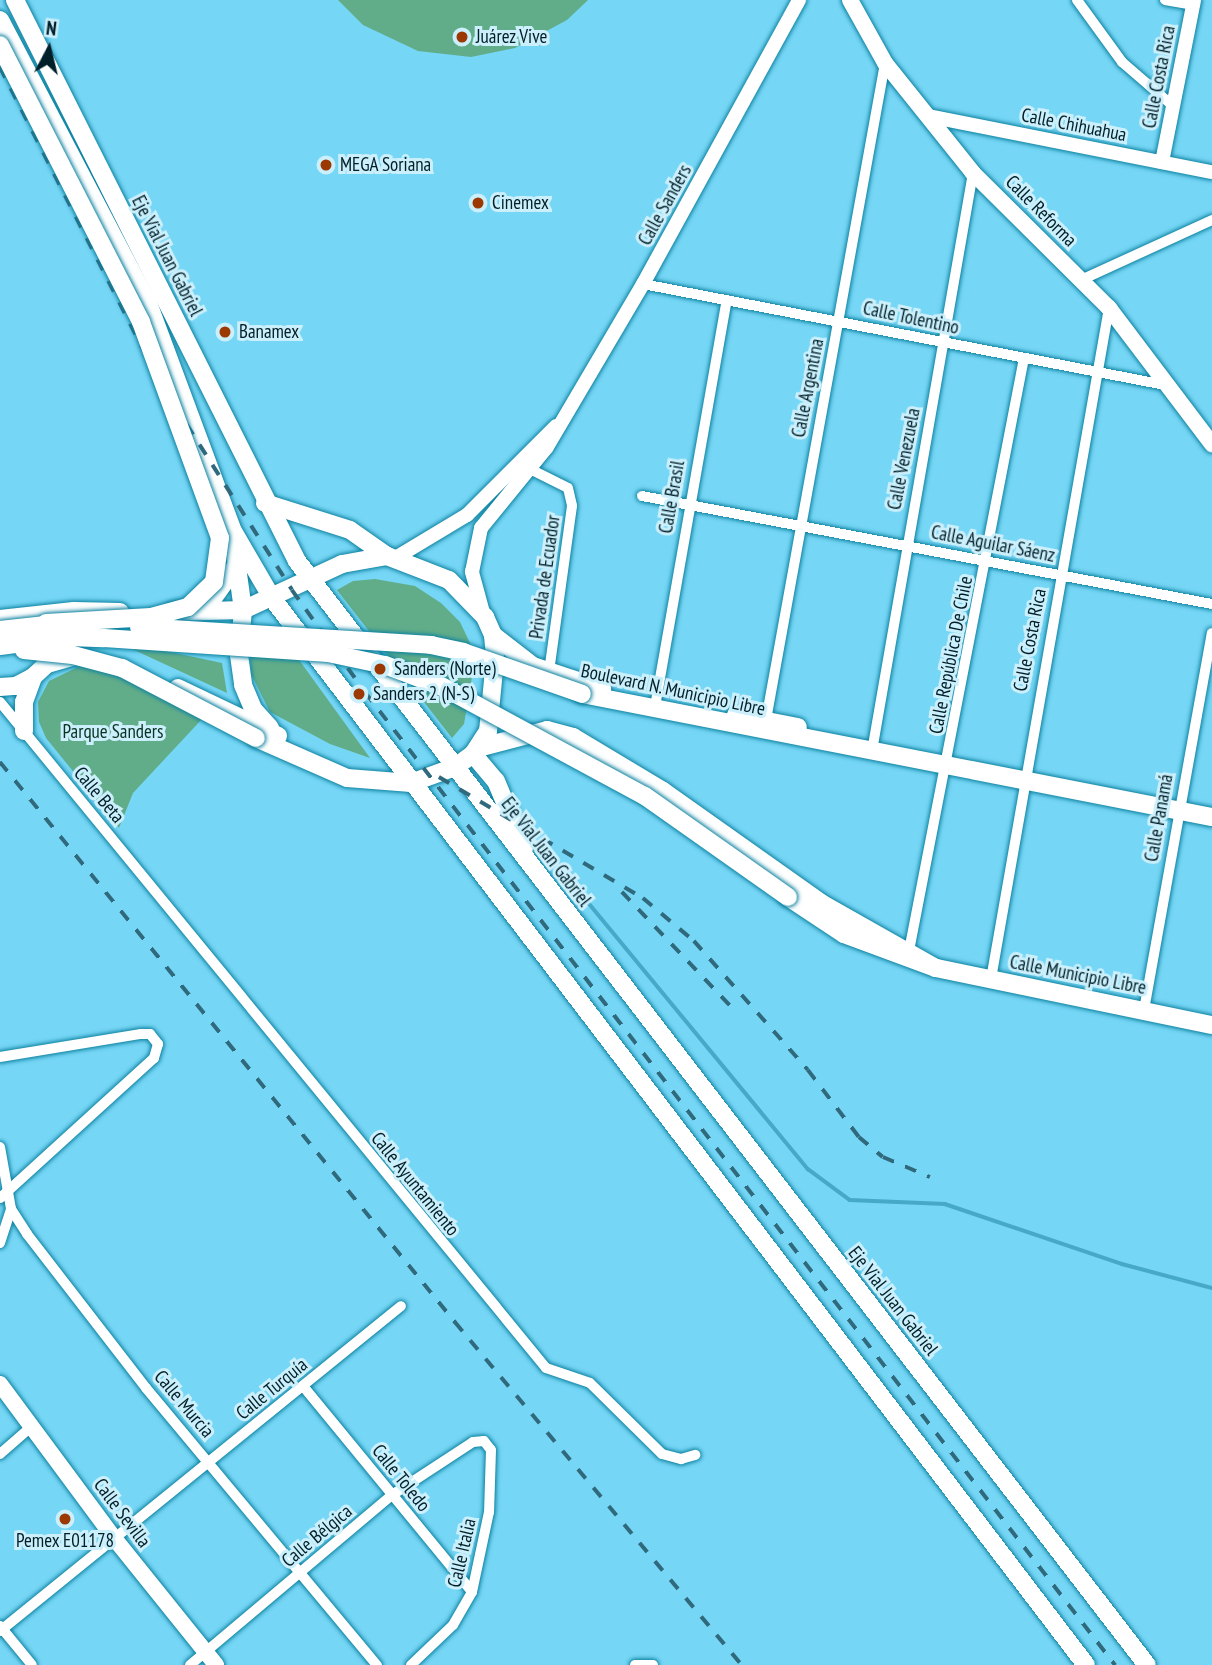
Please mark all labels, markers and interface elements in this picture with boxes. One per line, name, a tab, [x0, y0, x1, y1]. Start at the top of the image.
north arrow	[14, 14, 84, 84]
text: N	[45, 16, 58, 41]
street label: Calle Costa Rica	[1138, 24, 1180, 130]
place label: Juárez Vive	[476, 26, 548, 48]
marker: Juárez Vive	[454, 29, 470, 45]
street label: Calle Chihuahua	[1020, 104, 1128, 146]
place label: MEGA Soriana	[340, 154, 432, 176]
marker: MEGA Soriana	[318, 157, 334, 173]
street label: Calle Sanders	[634, 161, 696, 249]
street label: Calle Reforma	[1001, 171, 1081, 251]
street label: Eje Vial Juan Gabriel	[127, 192, 207, 320]
place label: Cinemex	[492, 192, 549, 214]
marker: Cinemex	[470, 195, 486, 211]
street label: Calle Tolentino	[861, 297, 961, 339]
place label: Banamex	[239, 321, 299, 343]
marker: Banamex	[217, 324, 233, 340]
street label: Calle Argentina	[787, 336, 829, 440]
street label: Calle Venezuela	[883, 406, 925, 512]
street label: Calle Brasil	[654, 459, 690, 535]
street label: Privada de Ecuador	[525, 514, 565, 640]
street label: Calle Aguilar Sáenz	[929, 521, 1057, 567]
street label: Calle República De Chile	[925, 574, 977, 736]
street label: Calle Costa Rica	[1009, 587, 1051, 693]
place label: Sanders (Norte)	[394, 658, 496, 680]
street label: Boulevard N. Municipio Libre	[578, 659, 768, 721]
marker: Sanders (Norte)	[372, 661, 388, 677]
place label: Sanders 2 (N-S)	[373, 683, 474, 705]
marker: Sanders 2 (N-S)	[351, 686, 367, 702]
park label: Parque Sanders	[63, 721, 163, 743]
street label: Calle Beta	[69, 762, 129, 828]
street label: Calle Panamá	[1140, 773, 1178, 863]
street label: Eje Vial Juan Gabriel	[496, 793, 596, 911]
street label: Calle Municipio Libre	[1008, 951, 1148, 999]
street label: Calle Ayuntamiento	[366, 1127, 464, 1241]
street label: Eje Vial Juan Gabriel	[843, 1242, 943, 1360]
street label: Calle Turquía	[232, 1353, 312, 1425]
street label: Calle Murcia	[149, 1366, 219, 1442]
street label: Calle Toledo	[367, 1440, 435, 1516]
street label: Calle Sevilla	[89, 1474, 155, 1552]
street label: Calle Bélgica	[277, 1500, 357, 1572]
marker: Pemex E01178	[57, 1511, 73, 1527]
street label: Calle Italia	[443, 1516, 481, 1590]
place label: Pemex E01178	[16, 1530, 114, 1552]

